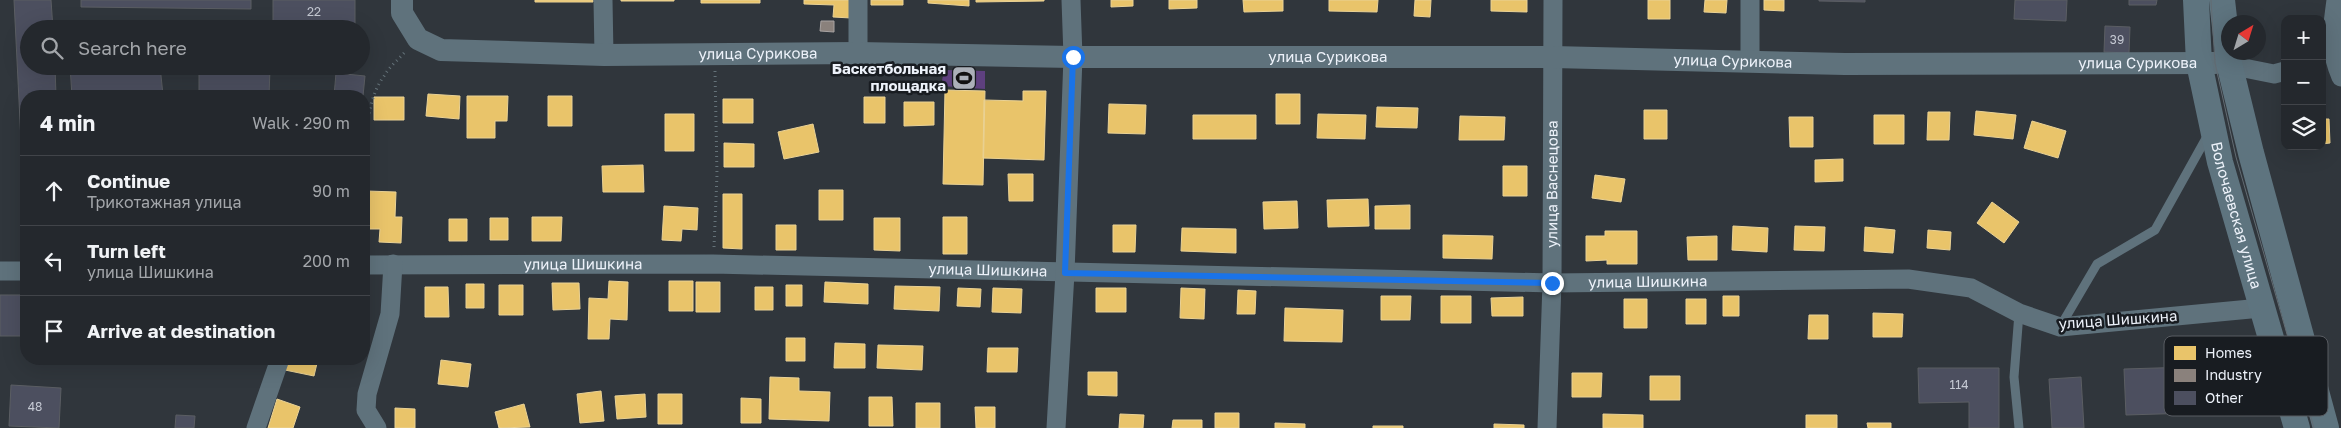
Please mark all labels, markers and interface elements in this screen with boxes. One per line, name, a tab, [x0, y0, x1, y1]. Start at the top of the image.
house number: 22	[307, 4, 321, 19]
north arrow	[2221, 15, 2266, 60]
map controls	[2281, 15, 2326, 150]
button: +	[2281, 15, 2326, 60]
search box	[20, 20, 370, 75]
house number: 39	[2110, 32, 2124, 47]
icon: search	[38, 34, 66, 62]
text: Search here	[78, 36, 187, 59]
street label: улица Сурикова	[698, 43, 817, 62]
route start	[1062, 46, 1085, 69]
street label: улица Сурикова	[1268, 47, 1387, 65]
street label: улица Сурикова	[1673, 50, 1793, 71]
street label: улица Сурикова	[2078, 53, 2197, 71]
place label: Баскетбольная площадка	[832, 59, 946, 94]
button: −	[2281, 60, 2326, 105]
sports icon: Баскетбольная площадка	[951, 65, 977, 91]
button: layers	[2281, 105, 2326, 150]
text: 4 min	[40, 110, 95, 136]
text: Walk · 290 m	[252, 113, 350, 133]
street label: улица Васнецова	[1542, 120, 1561, 248]
street label: Волочаевская улица	[2208, 140, 2266, 291]
text: Continue	[87, 169, 170, 192]
icon: ahead	[40, 177, 68, 205]
text: 90 m	[312, 181, 350, 201]
text: Трикотажная улица	[87, 192, 242, 212]
text: Turn left	[87, 239, 166, 262]
icon: left	[40, 247, 68, 275]
text: 200 m	[303, 251, 350, 271]
street label: улица Шишкина	[523, 254, 643, 273]
street label: улица Шишкина	[928, 259, 1048, 280]
text: улица Шишкина	[87, 262, 214, 282]
street label: улица Шишкина	[1588, 271, 1707, 291]
route end	[1541, 272, 1564, 295]
street label: улица Шишкина	[2058, 306, 2178, 332]
icon: arrive	[40, 317, 68, 345]
text: Arrive at destination	[87, 319, 275, 342]
legend	[2164, 336, 2328, 416]
text: Homes	[2205, 344, 2252, 361]
text: Industry	[2205, 366, 2262, 383]
house number: 114	[1950, 377, 1968, 392]
text: Other	[2205, 389, 2244, 406]
house number: 48	[28, 399, 42, 414]

